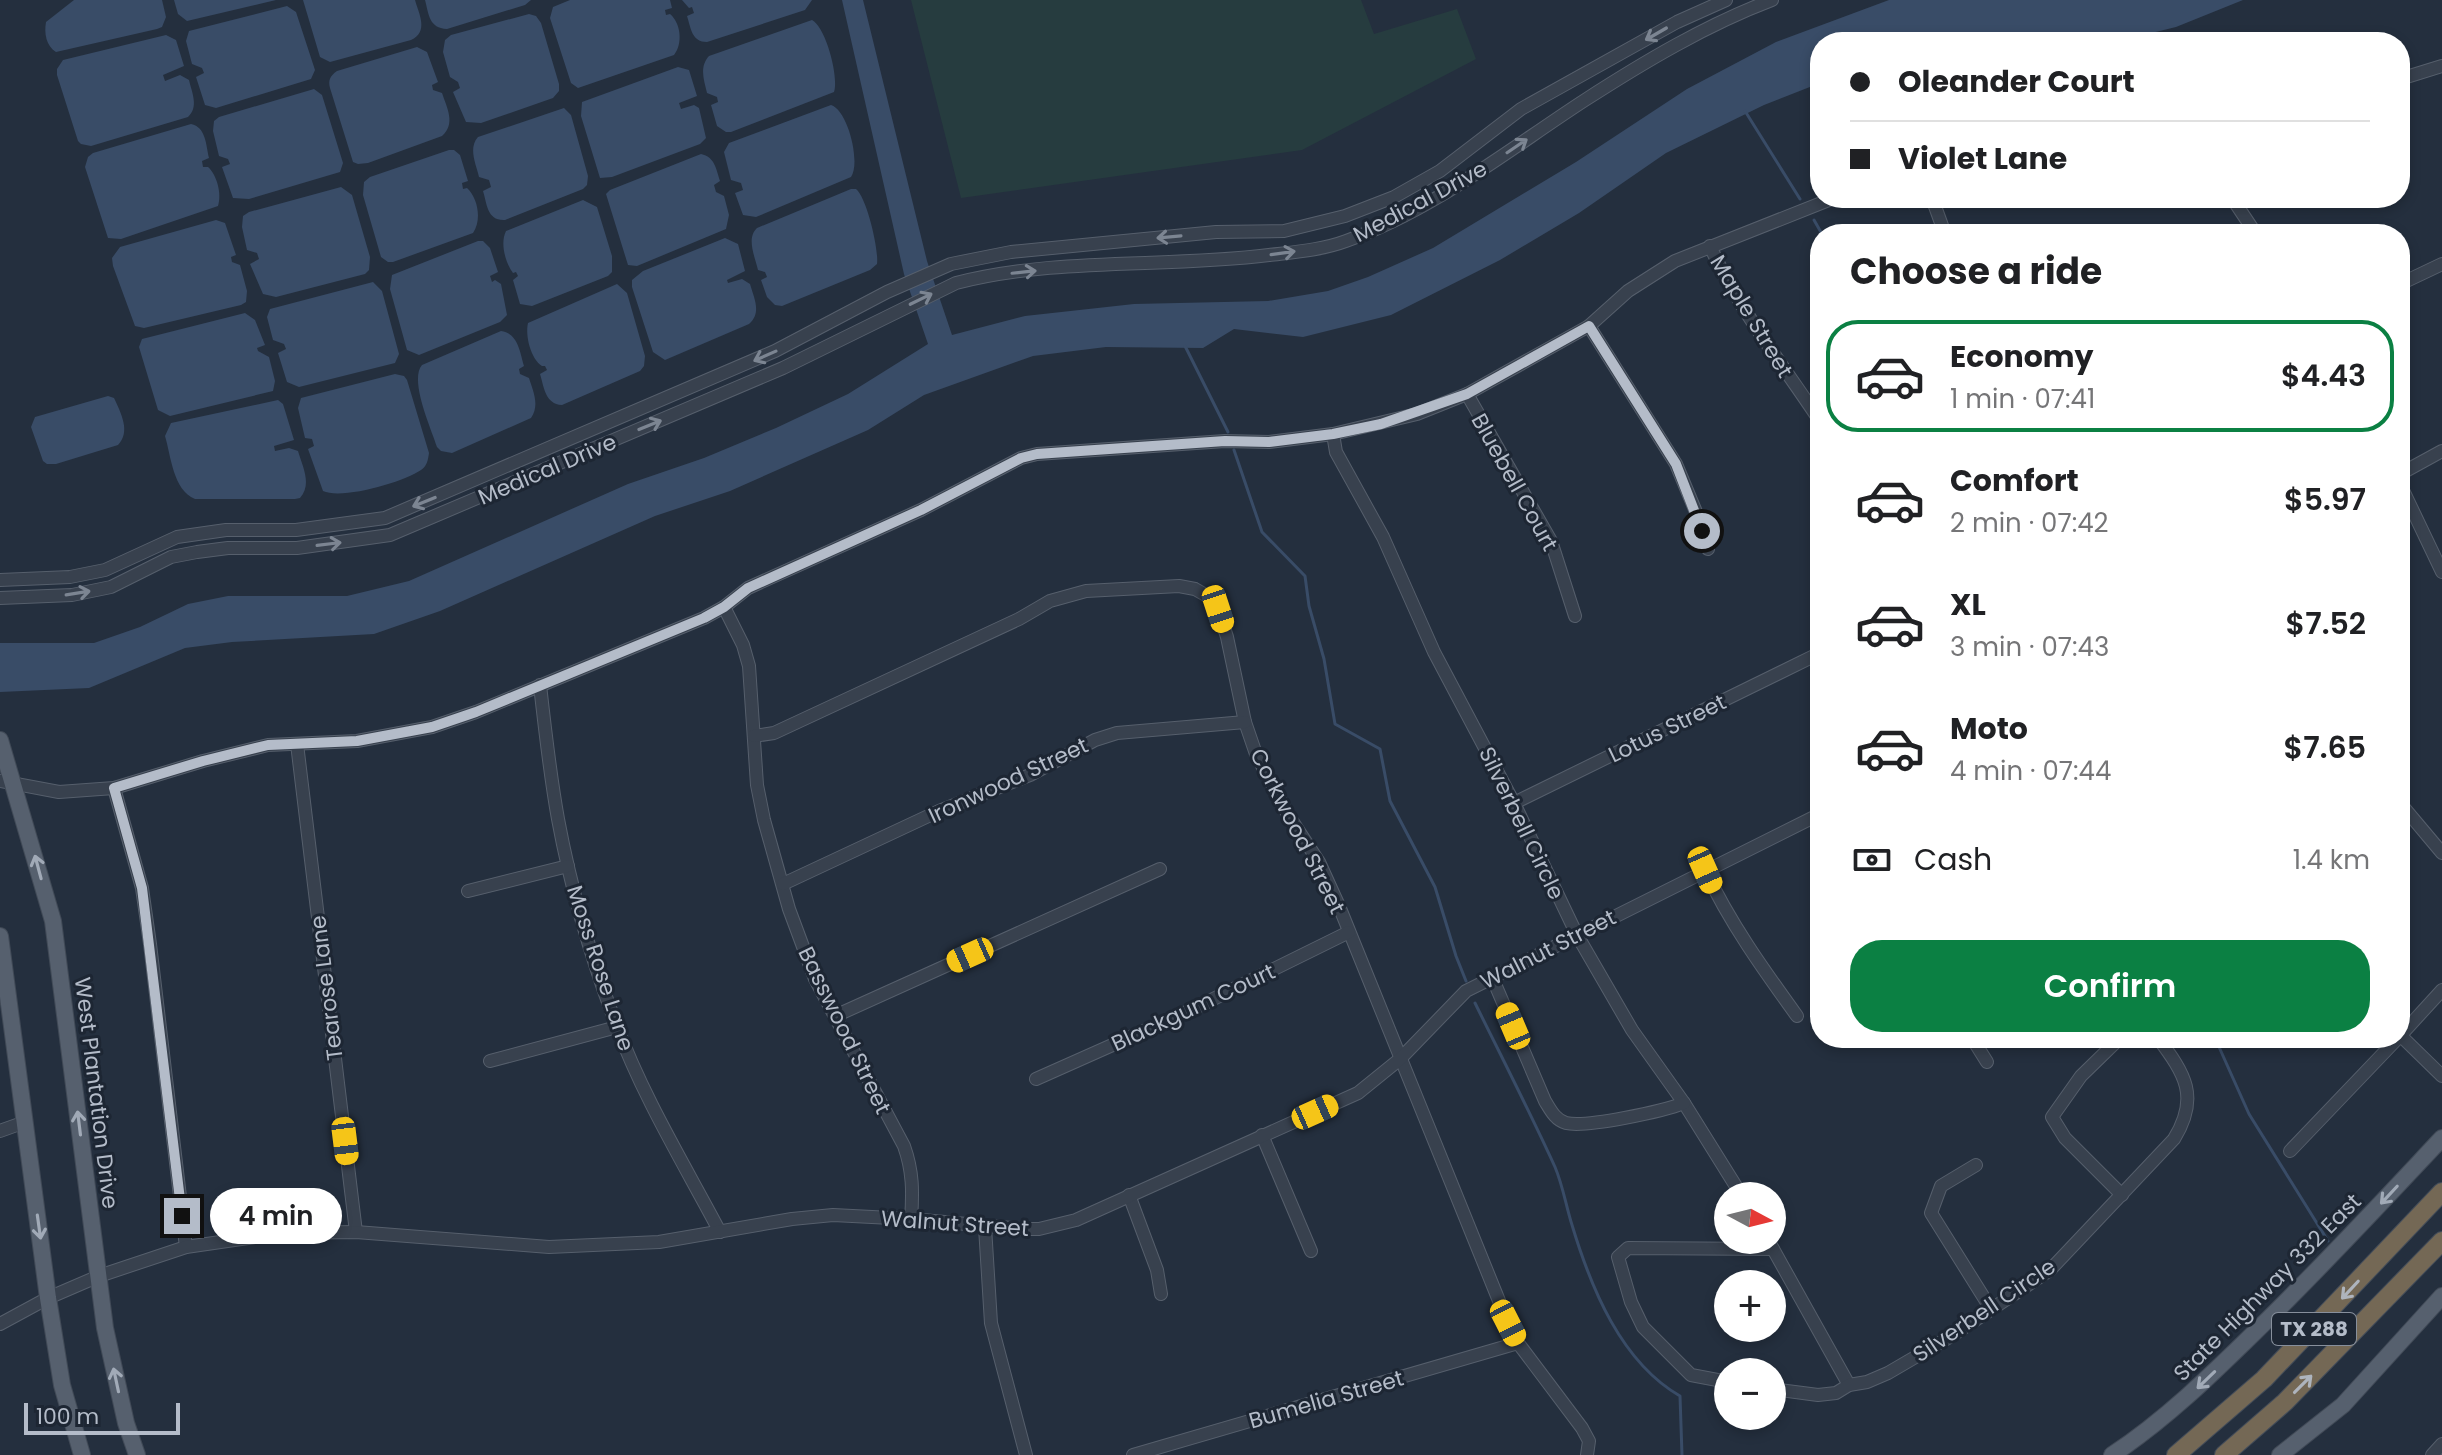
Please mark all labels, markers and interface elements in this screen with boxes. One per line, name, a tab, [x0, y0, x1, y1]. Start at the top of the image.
one-way arrow	[1645, 26, 1668, 42]
text: Oleander Court	[1898, 60, 2135, 103]
text: Violet Lane	[1898, 137, 2067, 180]
one-way arrow	[1505, 138, 1528, 154]
street label: Medical Drive	[1348, 153, 1493, 250]
one-way arrow	[1156, 229, 1183, 244]
one-way arrow	[1270, 245, 1295, 260]
text: Choose a ride	[1850, 246, 2102, 297]
street label: Maple Street	[1703, 249, 1800, 383]
one-way arrow	[1010, 264, 1037, 279]
one-way arrow	[909, 291, 933, 306]
text: Economy	[1950, 335, 2094, 378]
icon: car	[1854, 340, 1926, 412]
one-way arrow	[754, 349, 778, 364]
text: $4.43	[2281, 354, 2366, 397]
text: 1 min · 07:41	[1950, 381, 2095, 417]
street label: Bluebell Court	[1464, 408, 1565, 557]
one-way arrow	[637, 417, 662, 431]
street label: Medical Drive	[473, 426, 621, 513]
text: Comfort	[1950, 459, 2079, 502]
icon: car	[1854, 464, 1926, 536]
text: $5.97	[2284, 478, 2366, 521]
one-way arrow	[412, 496, 437, 511]
text: 2 min · 07:42	[1950, 505, 2108, 541]
route start	[1684, 513, 1720, 549]
one-way arrow	[316, 536, 341, 551]
car	[1199, 582, 1237, 636]
text: XL	[1950, 583, 1986, 626]
one-way arrow	[64, 585, 90, 600]
icon: car	[1854, 588, 1926, 660]
text: $7.52	[2286, 602, 2366, 645]
text: 3 min · 07:43	[1950, 629, 2109, 665]
street label: Lotus Street	[1603, 687, 1731, 770]
text: Moto	[1950, 707, 2028, 750]
icon: car	[1854, 712, 1926, 784]
text: $7.65	[2284, 726, 2366, 769]
street label: Ironwood Street	[923, 730, 1093, 831]
street label: Silverbell Circle	[1471, 742, 1572, 905]
street label: Corkwood Street	[1242, 743, 1353, 919]
text: 4 min · 07:44	[1950, 753, 2111, 789]
icon: cash	[1850, 838, 1894, 882]
text: Cash	[1914, 838, 1992, 881]
text: 1.4 km	[2293, 842, 2370, 878]
car	[1684, 843, 1726, 897]
one-way arrow	[30, 854, 45, 880]
street label: Moss Rose Lane	[559, 881, 642, 1055]
street label: Walnut Street	[1475, 902, 1621, 997]
street label: Tearose Lane	[302, 914, 351, 1062]
car	[943, 934, 997, 976]
button: Confirm	[1850, 940, 2370, 1032]
street label: Basswood Street	[791, 941, 899, 1119]
street label: Blackgum Court	[1106, 956, 1280, 1059]
street label: West Plantation Drive	[67, 976, 126, 1211]
car	[1493, 999, 1533, 1053]
car	[1288, 1091, 1342, 1133]
one-way arrow	[71, 1111, 86, 1136]
car	[330, 1116, 360, 1166]
north arrow	[1714, 1182, 1786, 1254]
map controls	[1714, 1182, 1786, 1430]
one-way arrow	[2379, 1185, 2398, 1205]
street label: State Highway 332 East	[2167, 1187, 2368, 1388]
callout: 4 min	[210, 1188, 342, 1244]
route end	[164, 1198, 200, 1234]
text: 4 min	[238, 1198, 314, 1234]
street label: Walnut Street	[880, 1203, 1030, 1244]
one-way arrow	[32, 1214, 47, 1239]
street label: Silverbell Circle	[1907, 1251, 2062, 1370]
button: +	[1714, 1270, 1786, 1342]
one-way arrow	[2341, 1280, 2360, 1300]
car	[1486, 1296, 1530, 1350]
road number: TX 288	[2272, 1313, 2356, 1345]
button: −	[1714, 1358, 1786, 1430]
street label: Bumelia Street	[1245, 1363, 1407, 1436]
one-way arrow	[108, 1368, 123, 1393]
one-way arrow	[2197, 1370, 2216, 1389]
one-way arrow	[2293, 1375, 2312, 1394]
scale bar	[24, 1399, 180, 1435]
text: 100 m	[36, 1401, 99, 1432]

